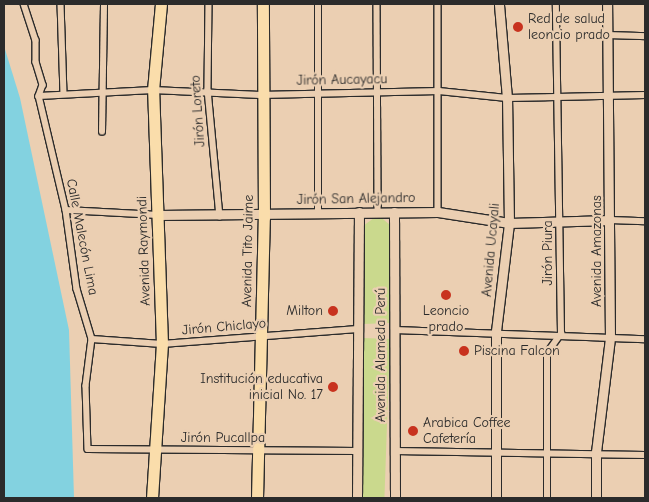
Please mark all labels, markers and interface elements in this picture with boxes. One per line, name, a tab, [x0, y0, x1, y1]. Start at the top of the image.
place label: Red de salud leoncio prado	[528, 11, 610, 44]
marker: Red de salud leoncio prado	[512, 21, 524, 33]
street label: Jirón Aucayacu	[296, 71, 388, 89]
street label: Jirón Loreto	[187, 74, 209, 148]
street label: Calle Malecón Lima	[62, 177, 102, 297]
street label: Jirón San Alejandro	[297, 190, 415, 208]
street label: Avenida Tito Jaime	[239, 195, 257, 307]
street label: Avenida Amazonas	[589, 195, 605, 307]
street label: Avenida Raymondi	[134, 196, 154, 306]
street label: Avenida Ucayali	[479, 202, 503, 298]
street label: Jirón Piura	[540, 220, 556, 286]
street label: Avenida Alameda Perú	[373, 288, 389, 422]
marker: Leoncio prado	[440, 289, 452, 301]
place label: Milton	[286, 303, 323, 319]
place label: Leoncio prado	[423, 303, 469, 336]
marker: Milton	[327, 305, 339, 317]
street label: Jirón Chiclayo	[181, 315, 267, 339]
place label: Piscina Falcon	[474, 343, 560, 359]
marker: Piscina Falcon	[458, 345, 470, 357]
place label: Institución educativa inicial No. 17	[200, 371, 323, 404]
marker: Institución educativa inicial No. 17	[327, 381, 339, 393]
place label: Arabica Coffee Cafetería	[423, 415, 510, 448]
marker: Arabica Coffee Cafetería	[407, 425, 419, 437]
street label: Jirón Pucallpa	[181, 430, 265, 446]

